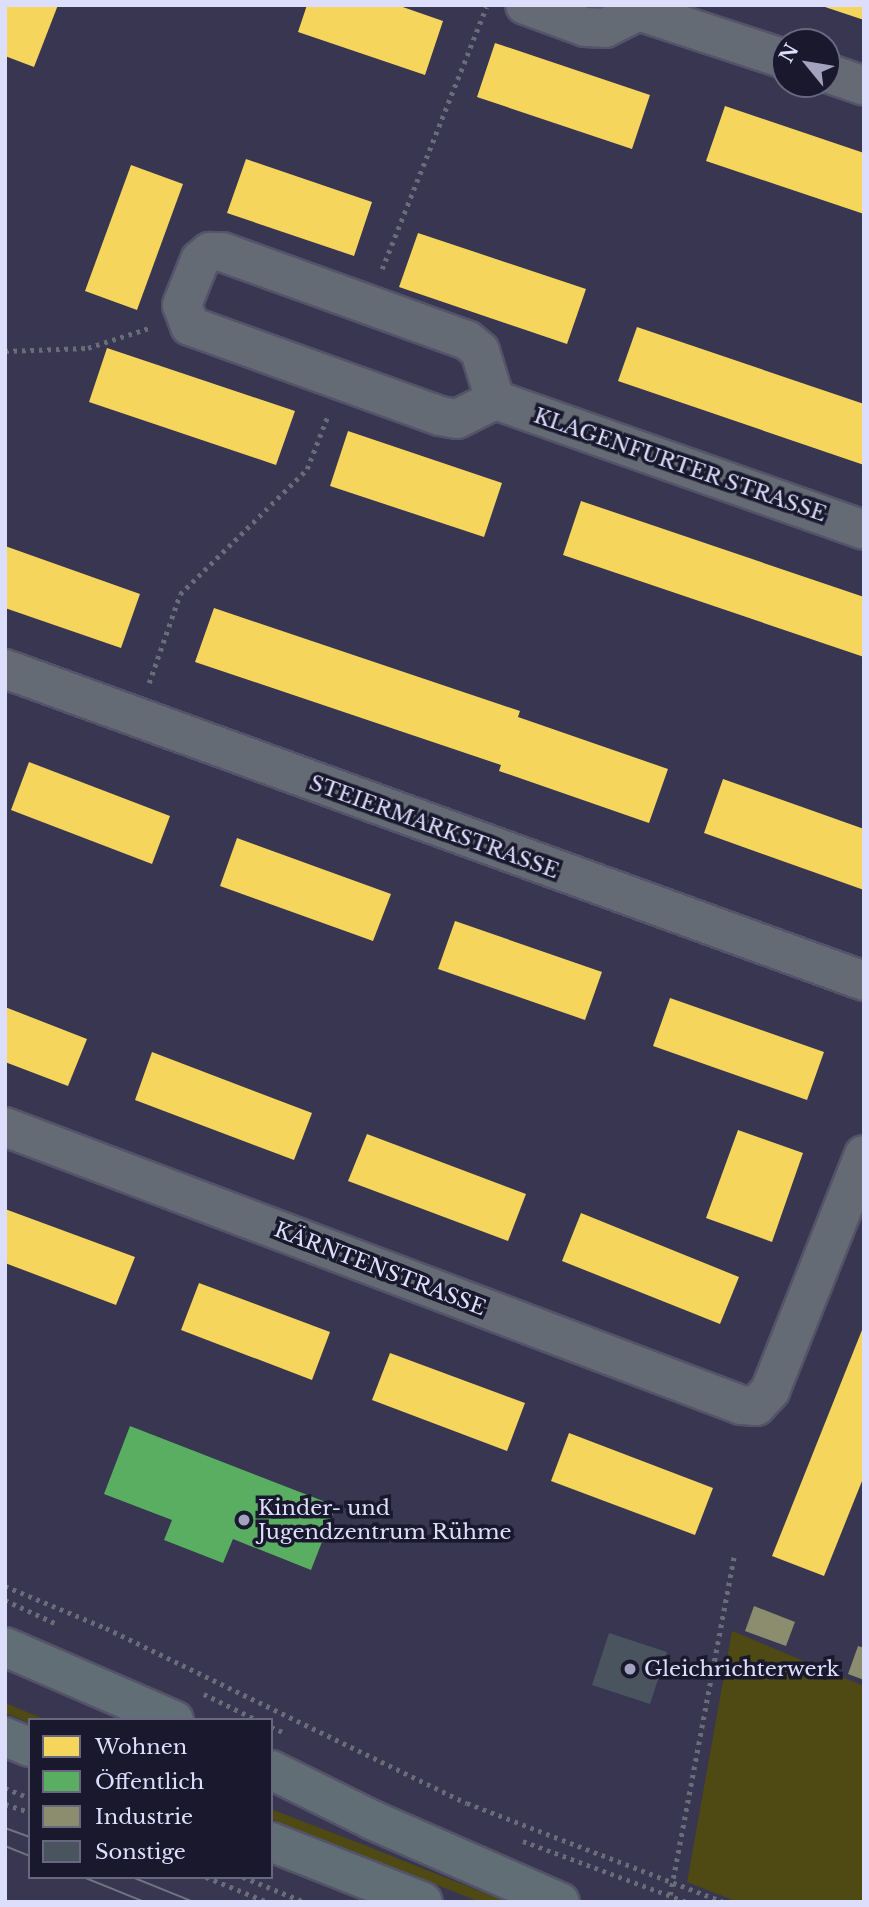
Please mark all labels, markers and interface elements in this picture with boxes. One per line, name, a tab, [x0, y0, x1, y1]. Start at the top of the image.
north arrow	[771, 28, 841, 98]
text: N	[775, 40, 804, 67]
street label: KLAGENFURTER STRASSE	[530, 403, 830, 527]
street label: STEIERMARKSTRASSE	[306, 770, 562, 884]
street label: KÄRNTENSTRASSE	[271, 1217, 489, 1321]
place label: Kinder- und Jugendzentrum Rühme	[258, 1495, 511, 1545]
marker: Kinder- und Jugendzentrum Rühme	[236, 1512, 252, 1528]
place label: Gleichrichterwerk	[644, 1656, 839, 1682]
marker: Gleichrichterwerk	[622, 1661, 638, 1677]
legend	[28, 1718, 273, 1879]
text: Wohnen	[95, 1734, 187, 1760]
text: Öffentlich	[95, 1769, 204, 1795]
text: Industrie	[95, 1804, 193, 1830]
text: Sonstige	[95, 1839, 186, 1865]

